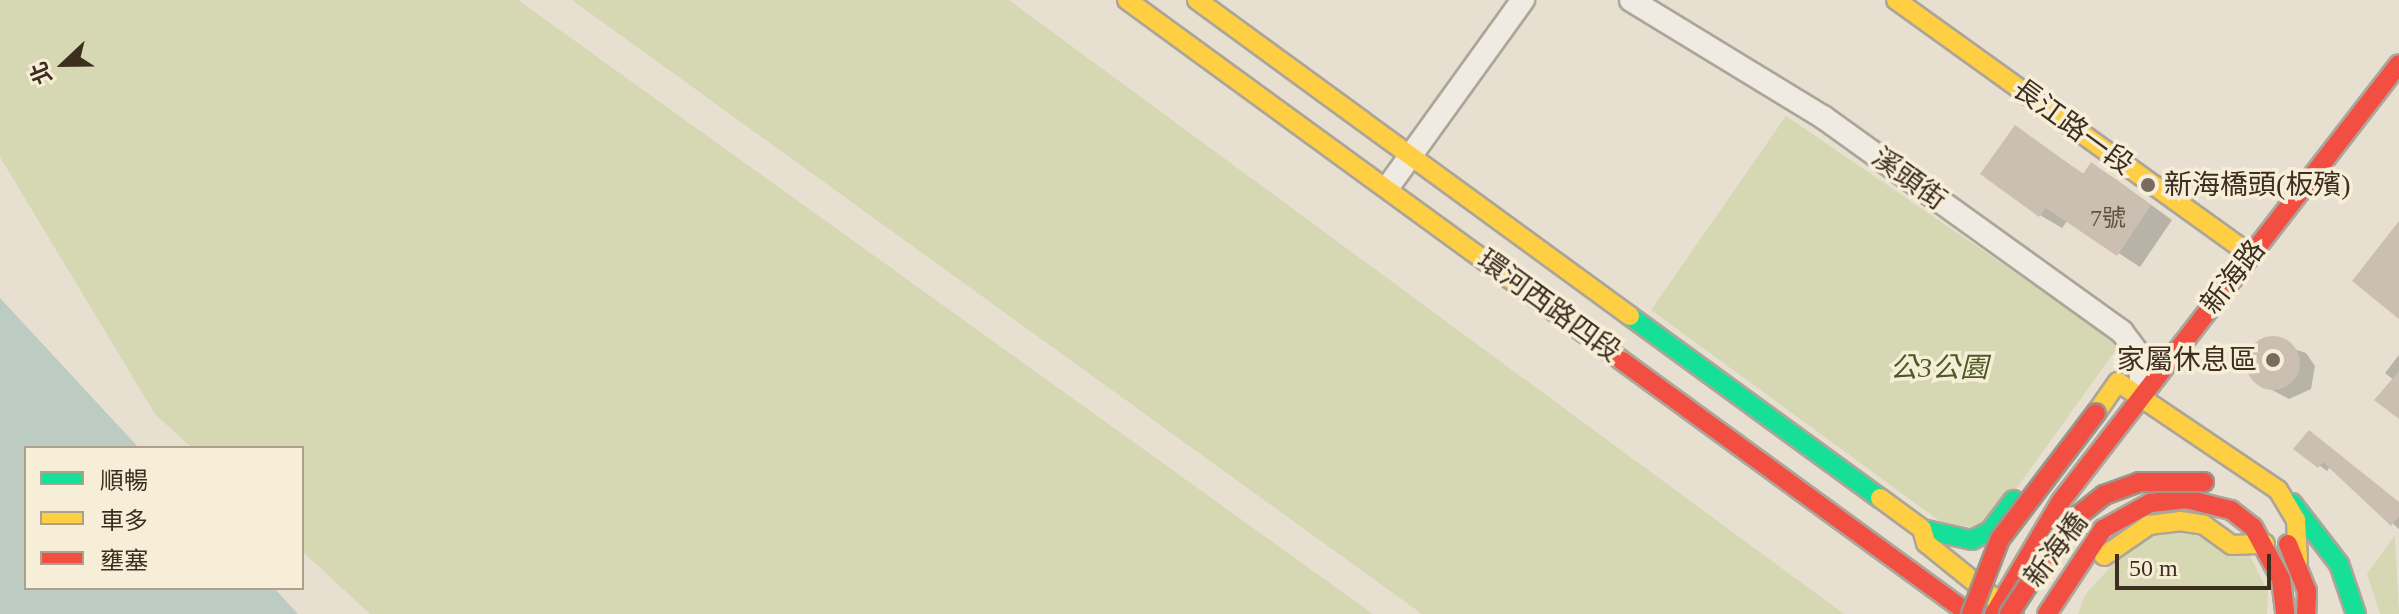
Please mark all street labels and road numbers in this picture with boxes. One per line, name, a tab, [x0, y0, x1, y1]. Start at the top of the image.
street label: 長江路一段	[2006, 72, 2140, 182]
street label: 溪頭街	[1865, 141, 1953, 217]
street label: 新海路	[2194, 234, 2272, 320]
street label: 環河西路四段	[1471, 243, 1627, 369]
street label: 新海橋	[2017, 506, 2095, 594]

